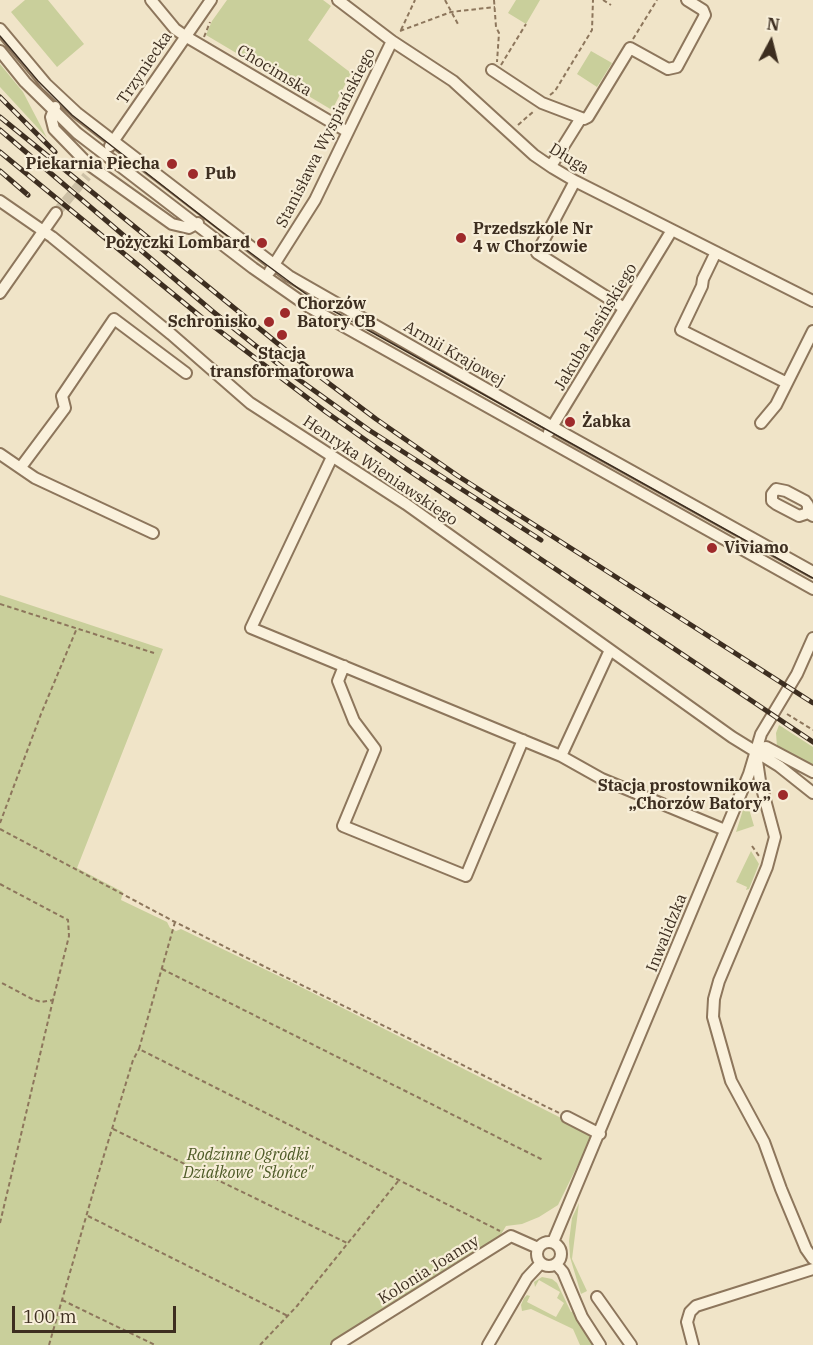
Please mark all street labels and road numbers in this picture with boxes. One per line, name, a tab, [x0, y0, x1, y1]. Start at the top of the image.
street label: Trzyniecka	[114, 28, 176, 108]
street label: Chocimska	[233, 41, 315, 101]
street label: Stanisława Wyspiańskiego	[272, 45, 380, 231]
street label: Długa	[545, 139, 593, 179]
street label: Jakuba Jasińskiego	[551, 260, 641, 394]
street label: Armii Krajowej	[400, 317, 508, 391]
street label: Henryka Wieniawskiego	[299, 412, 461, 530]
street label: Inwalidzka	[643, 891, 691, 975]
street label: Kolonia Joanny	[375, 1231, 483, 1309]

